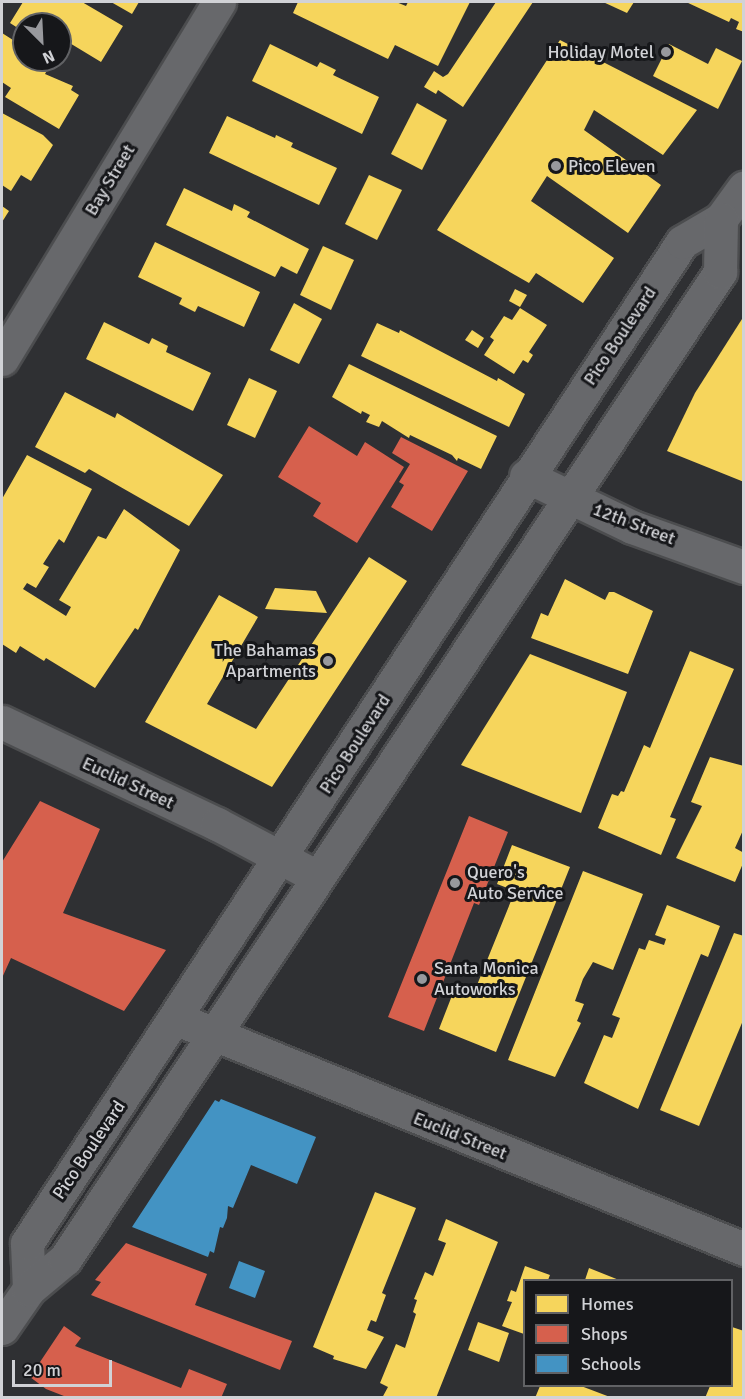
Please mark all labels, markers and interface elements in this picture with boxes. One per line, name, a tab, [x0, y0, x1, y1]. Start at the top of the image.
north arrow	[12, 12, 72, 72]
place label: Holiday Motel	[547, 41, 654, 63]
text: N	[39, 45, 58, 68]
marker: Holiday Motel	[659, 45, 673, 59]
street label: Bay Street	[80, 141, 140, 219]
place label: Pico Eleven	[568, 155, 656, 177]
marker: Pico Eleven	[549, 159, 563, 173]
street label: Pico Boulevard	[579, 283, 661, 389]
street label: 12th Street	[590, 498, 678, 550]
place label: The Bahamas Apartments	[214, 640, 316, 682]
marker: The Bahamas Apartments	[321, 654, 335, 668]
street label: Pico Boulevard	[315, 690, 395, 798]
street label: Euclid Street	[79, 752, 177, 814]
place label: Quero's Auto Service	[467, 862, 564, 904]
marker: Quero's Auto Service	[448, 876, 462, 890]
place label: Santa Monica Autoworks	[434, 958, 539, 1000]
marker: Santa Monica Autoworks	[415, 972, 429, 986]
street label: Pico Boulevard	[48, 1097, 130, 1203]
street label: Euclid Street	[410, 1107, 510, 1165]
legend	[523, 1279, 733, 1387]
text: Homes	[581, 1293, 634, 1315]
text: Shops	[581, 1323, 628, 1345]
scale bar	[15, 1348, 116, 1386]
text: Schools	[581, 1353, 641, 1375]
text: 20 m	[23, 1359, 61, 1381]

